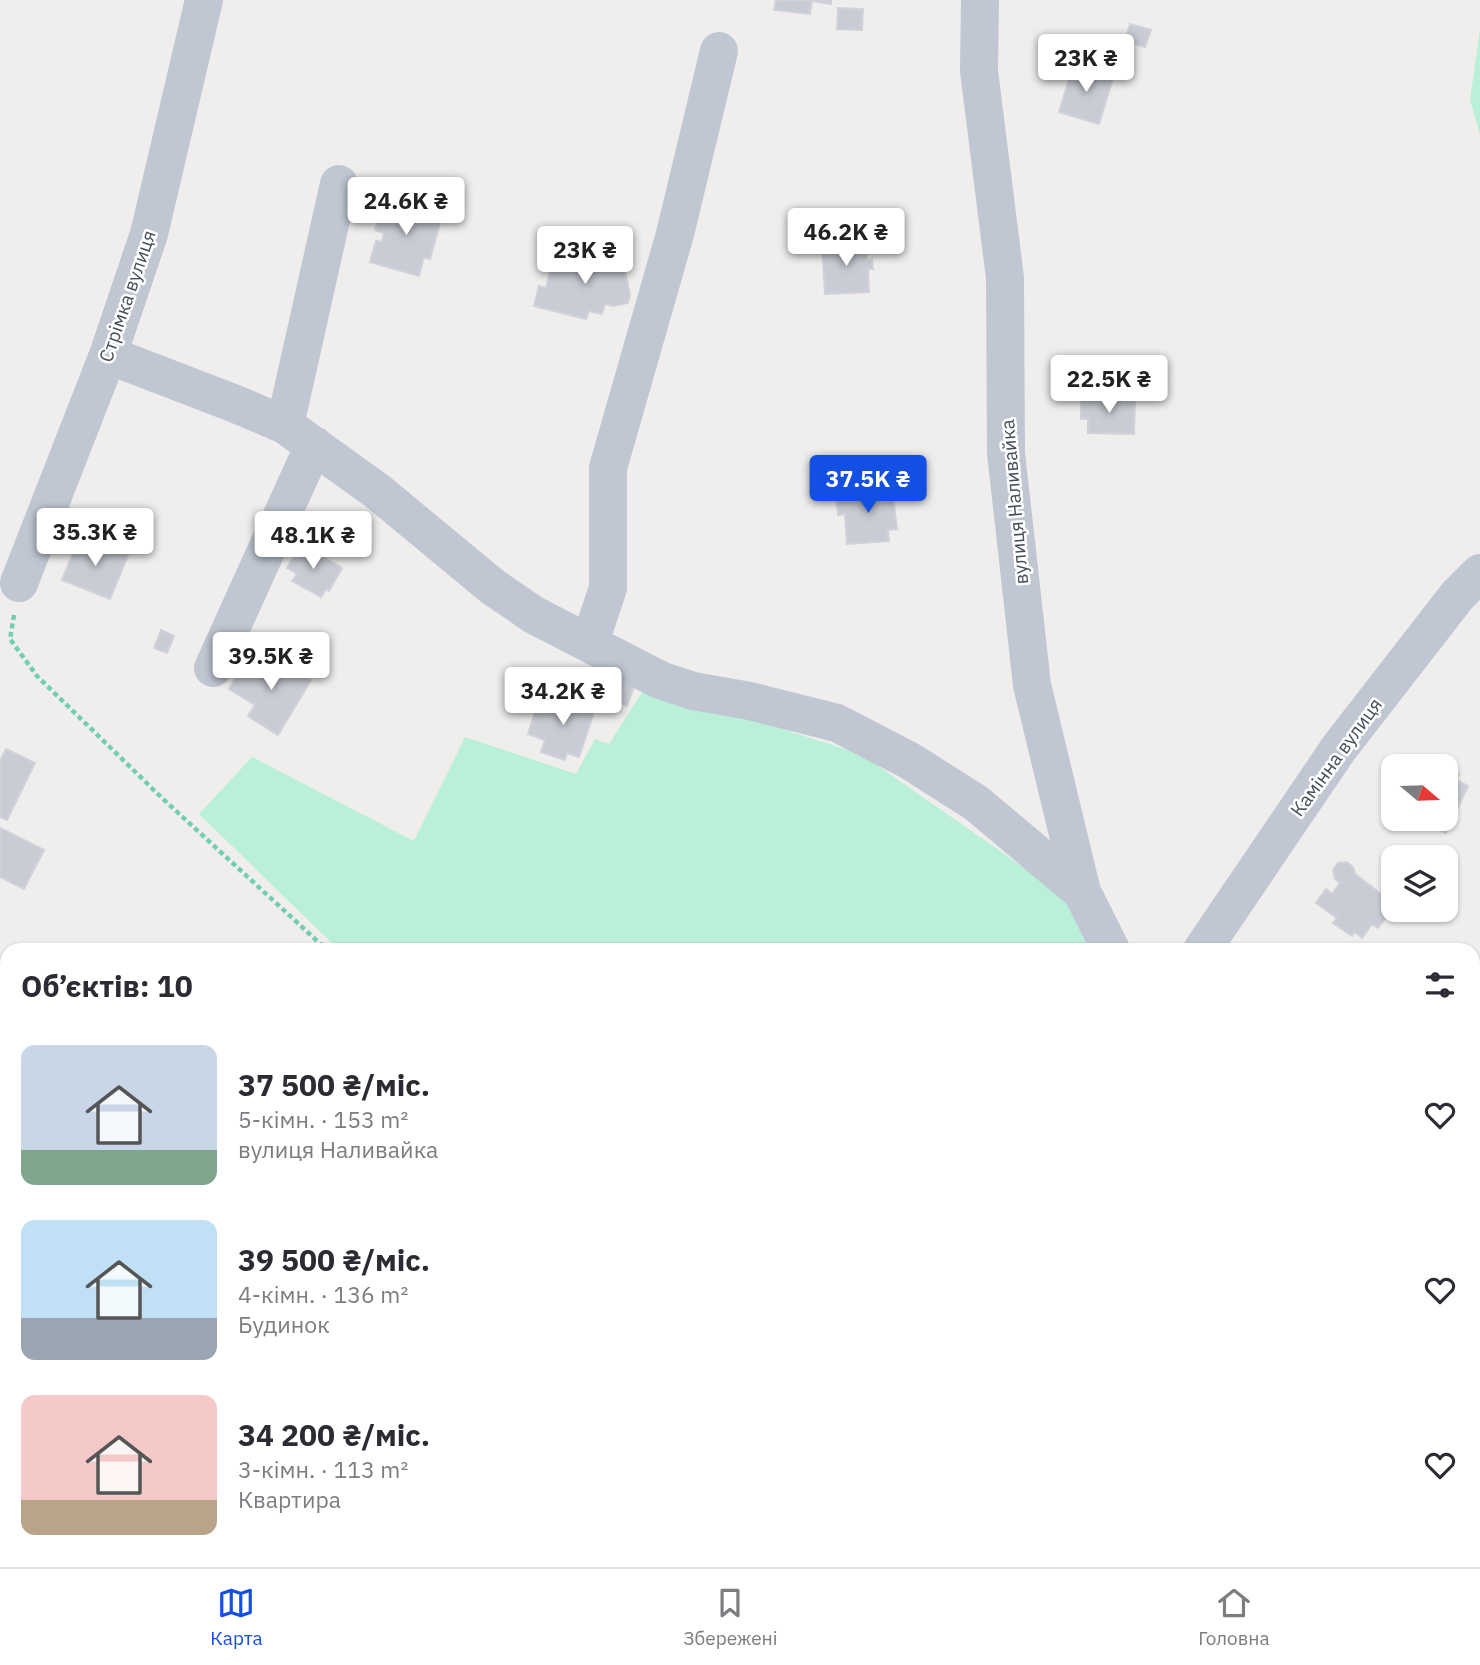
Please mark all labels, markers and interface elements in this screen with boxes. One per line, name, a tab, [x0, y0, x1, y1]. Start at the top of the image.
pin: 23K ₴	[1037, 34, 1135, 94]
text: 23K ₴	[1054, 42, 1118, 72]
pin: 24.6K ₴	[341, 177, 471, 237]
text: 24.6K ₴	[364, 185, 448, 215]
pin: 46.2K ₴	[781, 208, 911, 268]
text: 46.2K ₴	[804, 216, 888, 246]
pin: 23K ₴	[536, 226, 634, 286]
street label: Стрімка вулиця	[93, 227, 161, 365]
text: 23K ₴	[553, 234, 617, 264]
pin: 22.5K ₴	[1044, 356, 1174, 415]
text: 22.5K ₴	[1067, 363, 1151, 393]
street label: вулиця Наливайка	[995, 419, 1033, 585]
pin: 37.5K ₴	[803, 456, 933, 515]
text: 37.5K ₴	[826, 463, 910, 493]
pin: 35.3K ₴	[30, 508, 160, 568]
pin: 48.1K ₴	[248, 512, 378, 571]
text: 35.3K ₴	[53, 516, 137, 546]
text: 48.1K ₴	[271, 519, 355, 549]
pin: 39.5K ₴	[206, 632, 336, 692]
text: 39.5K ₴	[229, 640, 313, 670]
pin: 34.2K ₴	[498, 668, 628, 727]
text: 34.2K ₴	[521, 675, 605, 705]
street label: Камінна вулиця	[1285, 693, 1387, 821]
north arrow	[1381, 754, 1458, 831]
map controls	[1381, 754, 1458, 922]
button: layers	[1381, 845, 1458, 922]
text: Об’єктів: 10	[21, 966, 193, 1005]
icon: filters	[1421, 966, 1459, 1004]
text: 37 500 ₴/міс.	[238, 1065, 430, 1104]
icon: home	[77, 1073, 161, 1157]
icon: heart	[1421, 1096, 1459, 1134]
text: 5-кімн. · 153 m²	[238, 1104, 408, 1134]
text: вулиця Наливайка	[238, 1134, 438, 1164]
text: 39 500 ₴/міс.	[238, 1240, 430, 1279]
icon: home	[77, 1248, 161, 1332]
icon: heart	[1421, 1271, 1459, 1309]
text: 4-кімн. · 136 m²	[238, 1279, 408, 1309]
text: Будинок	[238, 1309, 330, 1339]
text: 34 200 ₴/міс.	[238, 1415, 430, 1454]
icon: home	[77, 1423, 161, 1507]
icon: heart	[1421, 1446, 1459, 1484]
text: 3-кімн. · 113 m²	[238, 1454, 408, 1484]
text: Квартира	[238, 1484, 341, 1514]
tab: Карта	[210, 1584, 263, 1650]
tab: Збережені	[683, 1584, 778, 1650]
tab: Головна	[1198, 1584, 1270, 1650]

